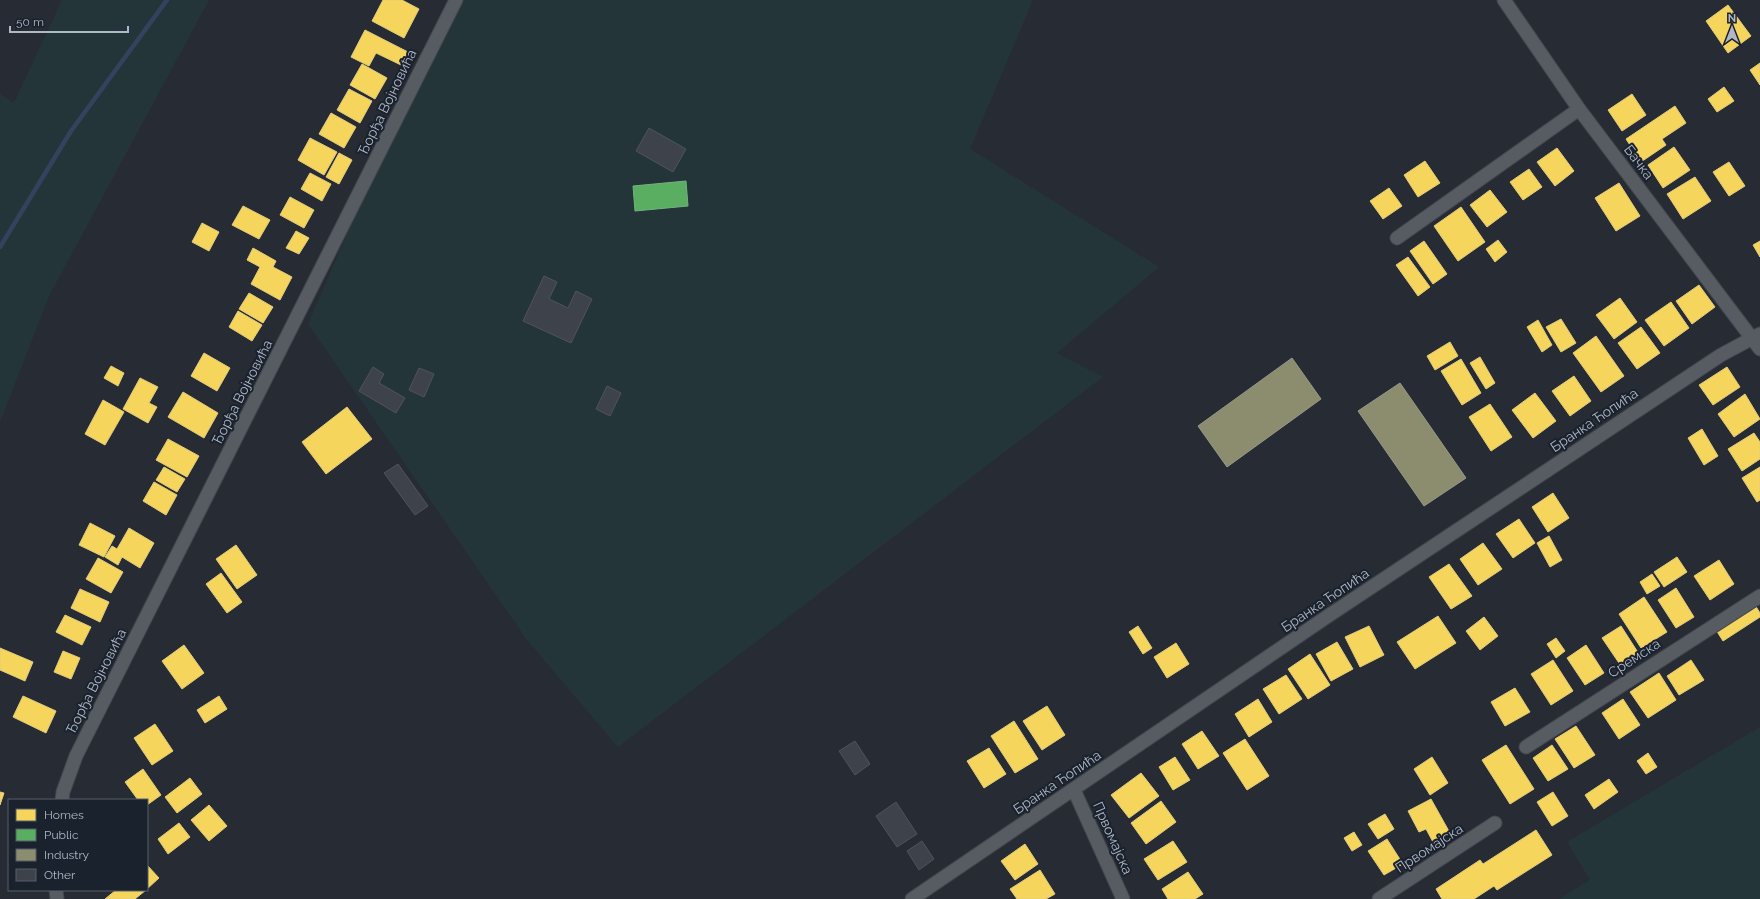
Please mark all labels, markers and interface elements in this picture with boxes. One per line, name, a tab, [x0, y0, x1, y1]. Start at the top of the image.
scale bar	[10, 8, 128, 34]
north arrow	[1712, 8, 1752, 48]
text: N	[1728, 12, 1736, 25]
text: 50 m	[16, 15, 44, 29]
street label: Ђорђа Војновића	[355, 47, 419, 157]
street label: Бачка	[1621, 142, 1657, 182]
street label: Ђорђа Војновића	[209, 337, 275, 447]
street label: Бранка Ћопића	[1547, 385, 1641, 455]
street label: Бранка Ћопића	[1278, 565, 1372, 635]
street label: Ђорђа Војновића	[63, 626, 129, 736]
street label: Сремска	[1605, 635, 1663, 681]
street label: Бранка Ћопића	[1010, 747, 1104, 817]
legend	[8, 799, 148, 891]
street label: Првомајска	[1090, 799, 1136, 877]
text: Homes	[44, 808, 84, 822]
street label: Првомајска	[1392, 820, 1466, 876]
text: Public	[44, 828, 79, 842]
text: Industry	[44, 848, 90, 862]
text: Other	[44, 868, 76, 882]

